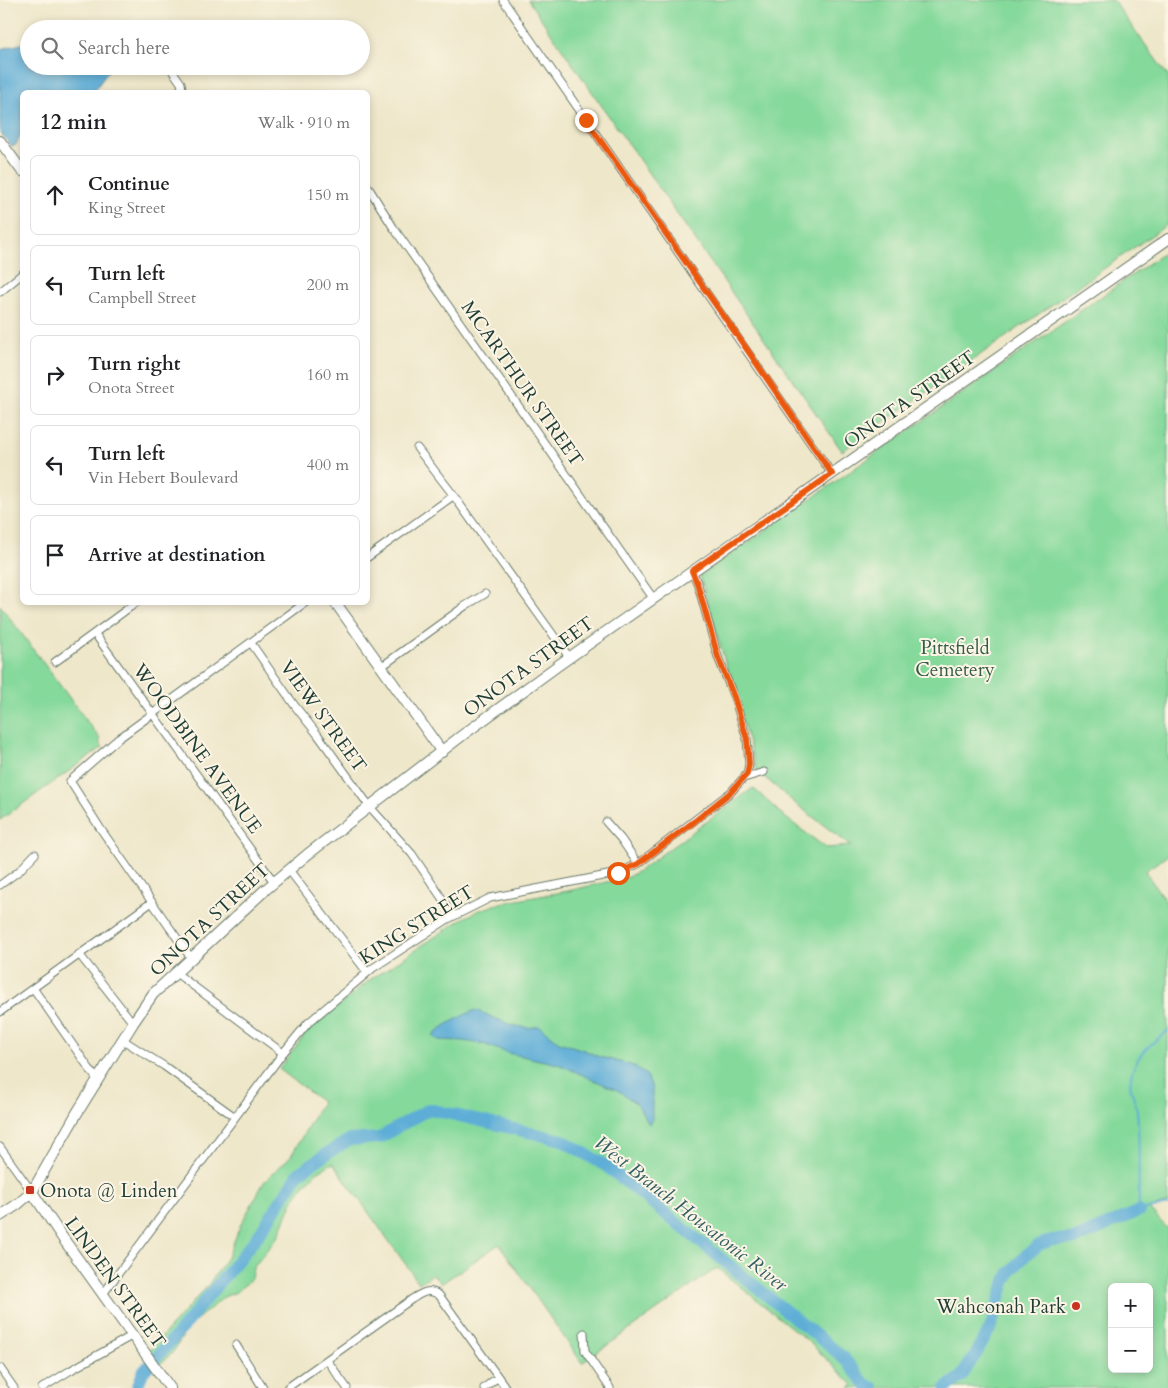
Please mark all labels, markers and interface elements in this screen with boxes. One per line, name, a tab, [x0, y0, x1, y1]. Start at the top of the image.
search box	[20, 20, 370, 75]
icon: search	[38, 34, 66, 62]
text: Search here	[78, 35, 170, 61]
text: 12 min	[40, 108, 107, 137]
route end	[575, 109, 598, 132]
text: Walk · 910 m	[258, 112, 350, 134]
text: Continue	[88, 171, 170, 197]
icon: ahead	[41, 181, 69, 209]
text: 150 m	[307, 184, 349, 206]
text: King Street	[88, 197, 165, 219]
text: Turn left	[88, 261, 165, 287]
icon: left	[41, 271, 69, 299]
text: 200 m	[307, 274, 349, 296]
text: Campbell Street	[88, 287, 196, 309]
street label: MCARTHUR STREET	[455, 296, 589, 472]
street label: ONOTA STREET	[838, 345, 981, 455]
text: Turn right	[88, 351, 180, 377]
icon: right	[41, 361, 69, 389]
text: 160 m	[307, 364, 349, 386]
text: Onota Street	[88, 377, 174, 399]
text: Turn left	[88, 441, 165, 467]
icon: left	[41, 451, 69, 479]
text: 400 m	[307, 454, 349, 476]
text: Vin Hebert Boulevard	[88, 467, 238, 489]
icon: arrive	[41, 541, 69, 569]
text: Arrive at destination	[88, 542, 265, 568]
street label: ONOTA STREET	[458, 611, 599, 723]
park label: Pittsfield Cemetery	[915, 635, 995, 683]
street label: VIEW STREET	[274, 655, 373, 778]
street label: WOODBINE AVENUE	[126, 657, 268, 839]
street label: ONOTA STREET	[144, 857, 275, 982]
route start	[607, 862, 630, 885]
street label: KING STREET	[354, 879, 479, 971]
water label: West Branch Housatonic River	[588, 1129, 794, 1298]
place label: Onota @ Linden	[40, 1178, 178, 1204]
marker: Onota @ Linden	[24, 1184, 36, 1196]
street label: LINDEN STREET	[59, 1212, 172, 1354]
map controls	[1108, 1283, 1153, 1373]
button: +	[1108, 1283, 1153, 1328]
place label: Wahconah Park	[935, 1294, 1067, 1320]
marker: Wahconah Park	[1070, 1300, 1082, 1312]
button: −	[1108, 1328, 1153, 1373]

